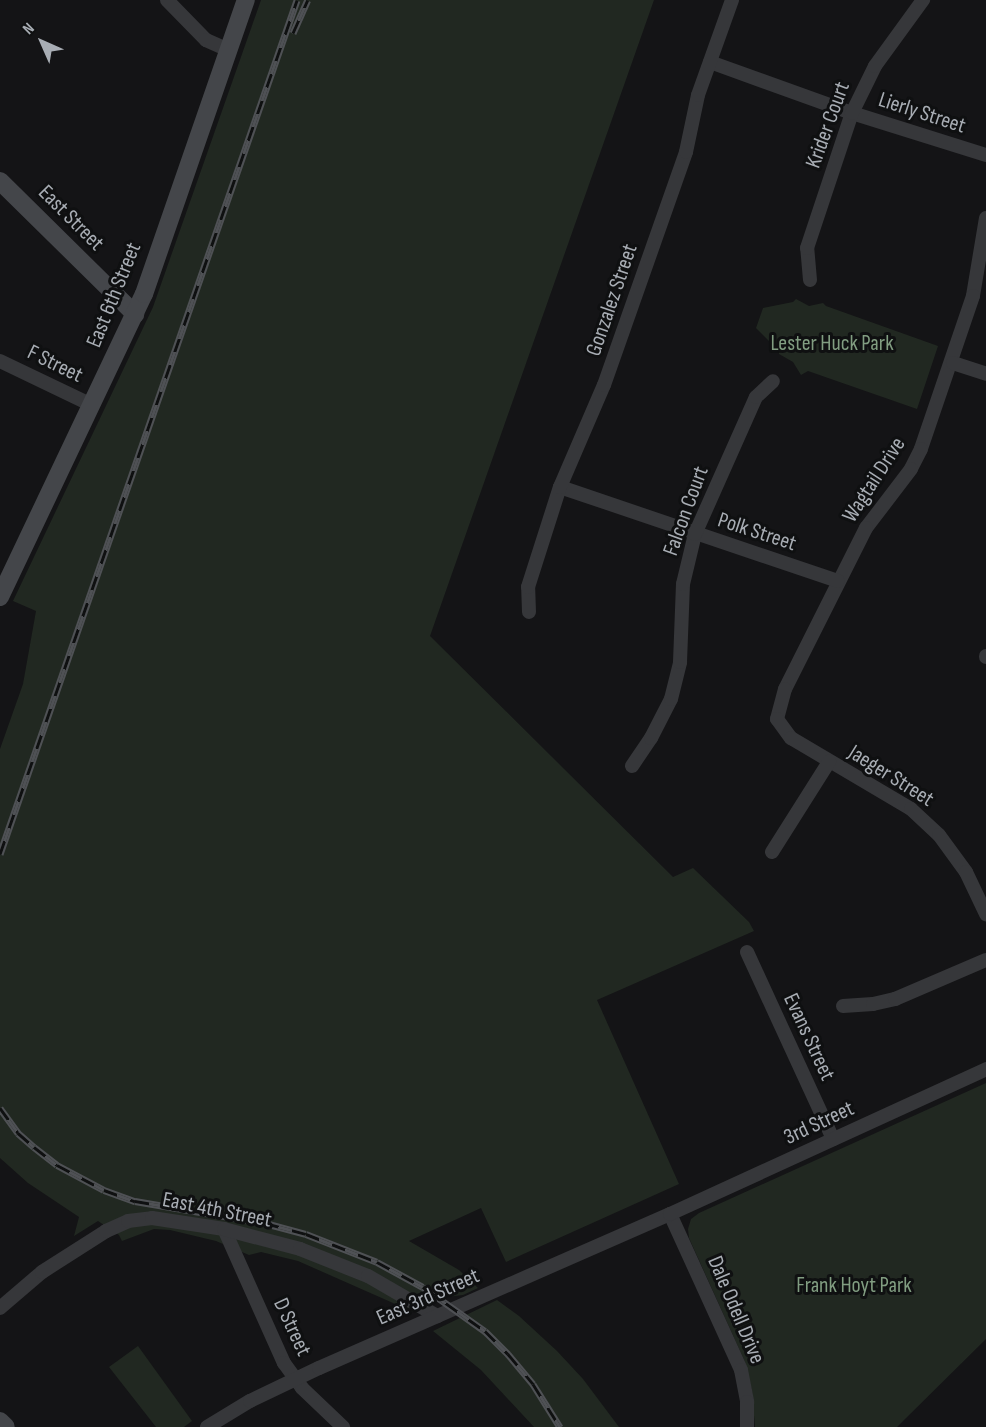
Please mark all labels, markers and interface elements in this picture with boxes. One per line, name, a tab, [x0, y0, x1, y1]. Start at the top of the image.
north arrow	[12, 12, 72, 72]
text: N	[19, 19, 39, 39]
street label: Krider Court	[800, 78, 856, 172]
street label: Lierly Street	[875, 87, 969, 139]
street label: East Street	[33, 180, 109, 256]
street label: East 6th Street	[81, 239, 147, 351]
street label: Gonzalez Street	[581, 241, 643, 359]
park label: Lester Huck Park	[770, 331, 894, 357]
street label: F Street	[23, 339, 87, 389]
street label: Wagtail Drive	[837, 433, 911, 527]
street label: Falcon Court	[658, 463, 714, 559]
street label: Polk Street	[714, 507, 800, 557]
street label: Jaeger Street	[843, 739, 939, 813]
street label: Evans Street	[777, 989, 841, 1085]
street label: 3rd Street	[780, 1095, 858, 1151]
street label: East 4th Street	[160, 1186, 274, 1234]
street label: Dale Odell Drive	[701, 1252, 771, 1368]
street label: East 3rd Street	[373, 1263, 483, 1331]
park label: Frank Hoyt Park	[796, 1273, 912, 1299]
street label: D Street	[267, 1294, 317, 1360]

